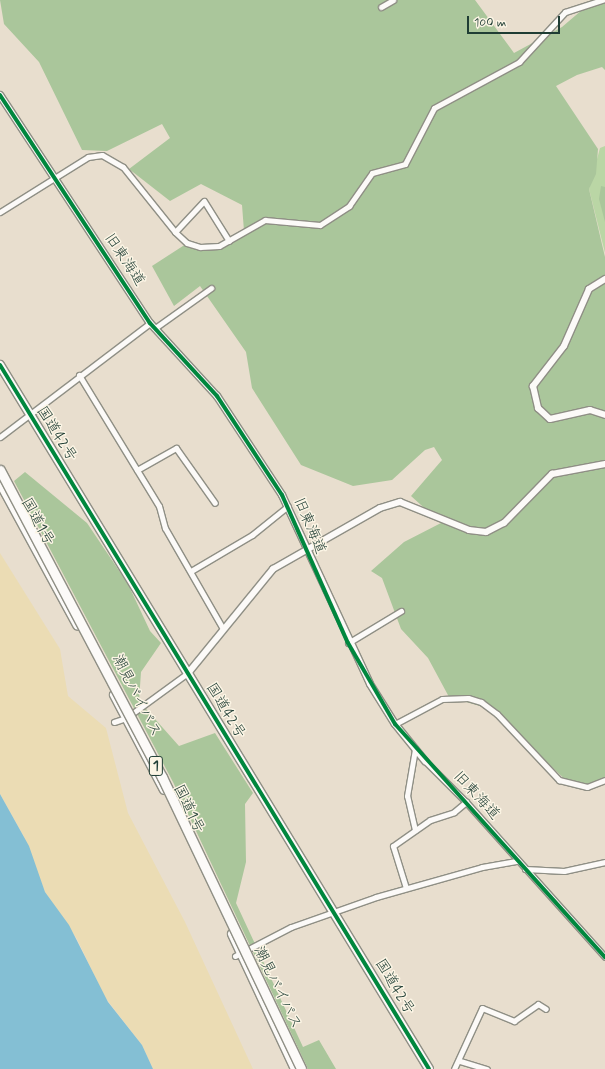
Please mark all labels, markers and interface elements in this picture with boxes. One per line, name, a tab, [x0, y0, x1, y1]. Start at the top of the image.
scale bar	[469, 8, 562, 34]
text: 100 m	[474, 15, 506, 31]
street label: 旧東海道	[100, 230, 148, 290]
street label: 国道42号	[32, 403, 80, 465]
street label: 国道1号	[17, 495, 57, 549]
street label: 旧東海道	[289, 495, 329, 557]
street label: 潮見バイパス	[108, 652, 164, 740]
street label: 国道42号	[201, 680, 249, 742]
road number: 1	[148, 754, 164, 778]
street label: 旧東海道	[449, 768, 503, 824]
street label: 国道1号	[169, 782, 207, 836]
street label: 潮見バイパス	[249, 944, 305, 1032]
street label: 国道42号	[370, 956, 418, 1018]

